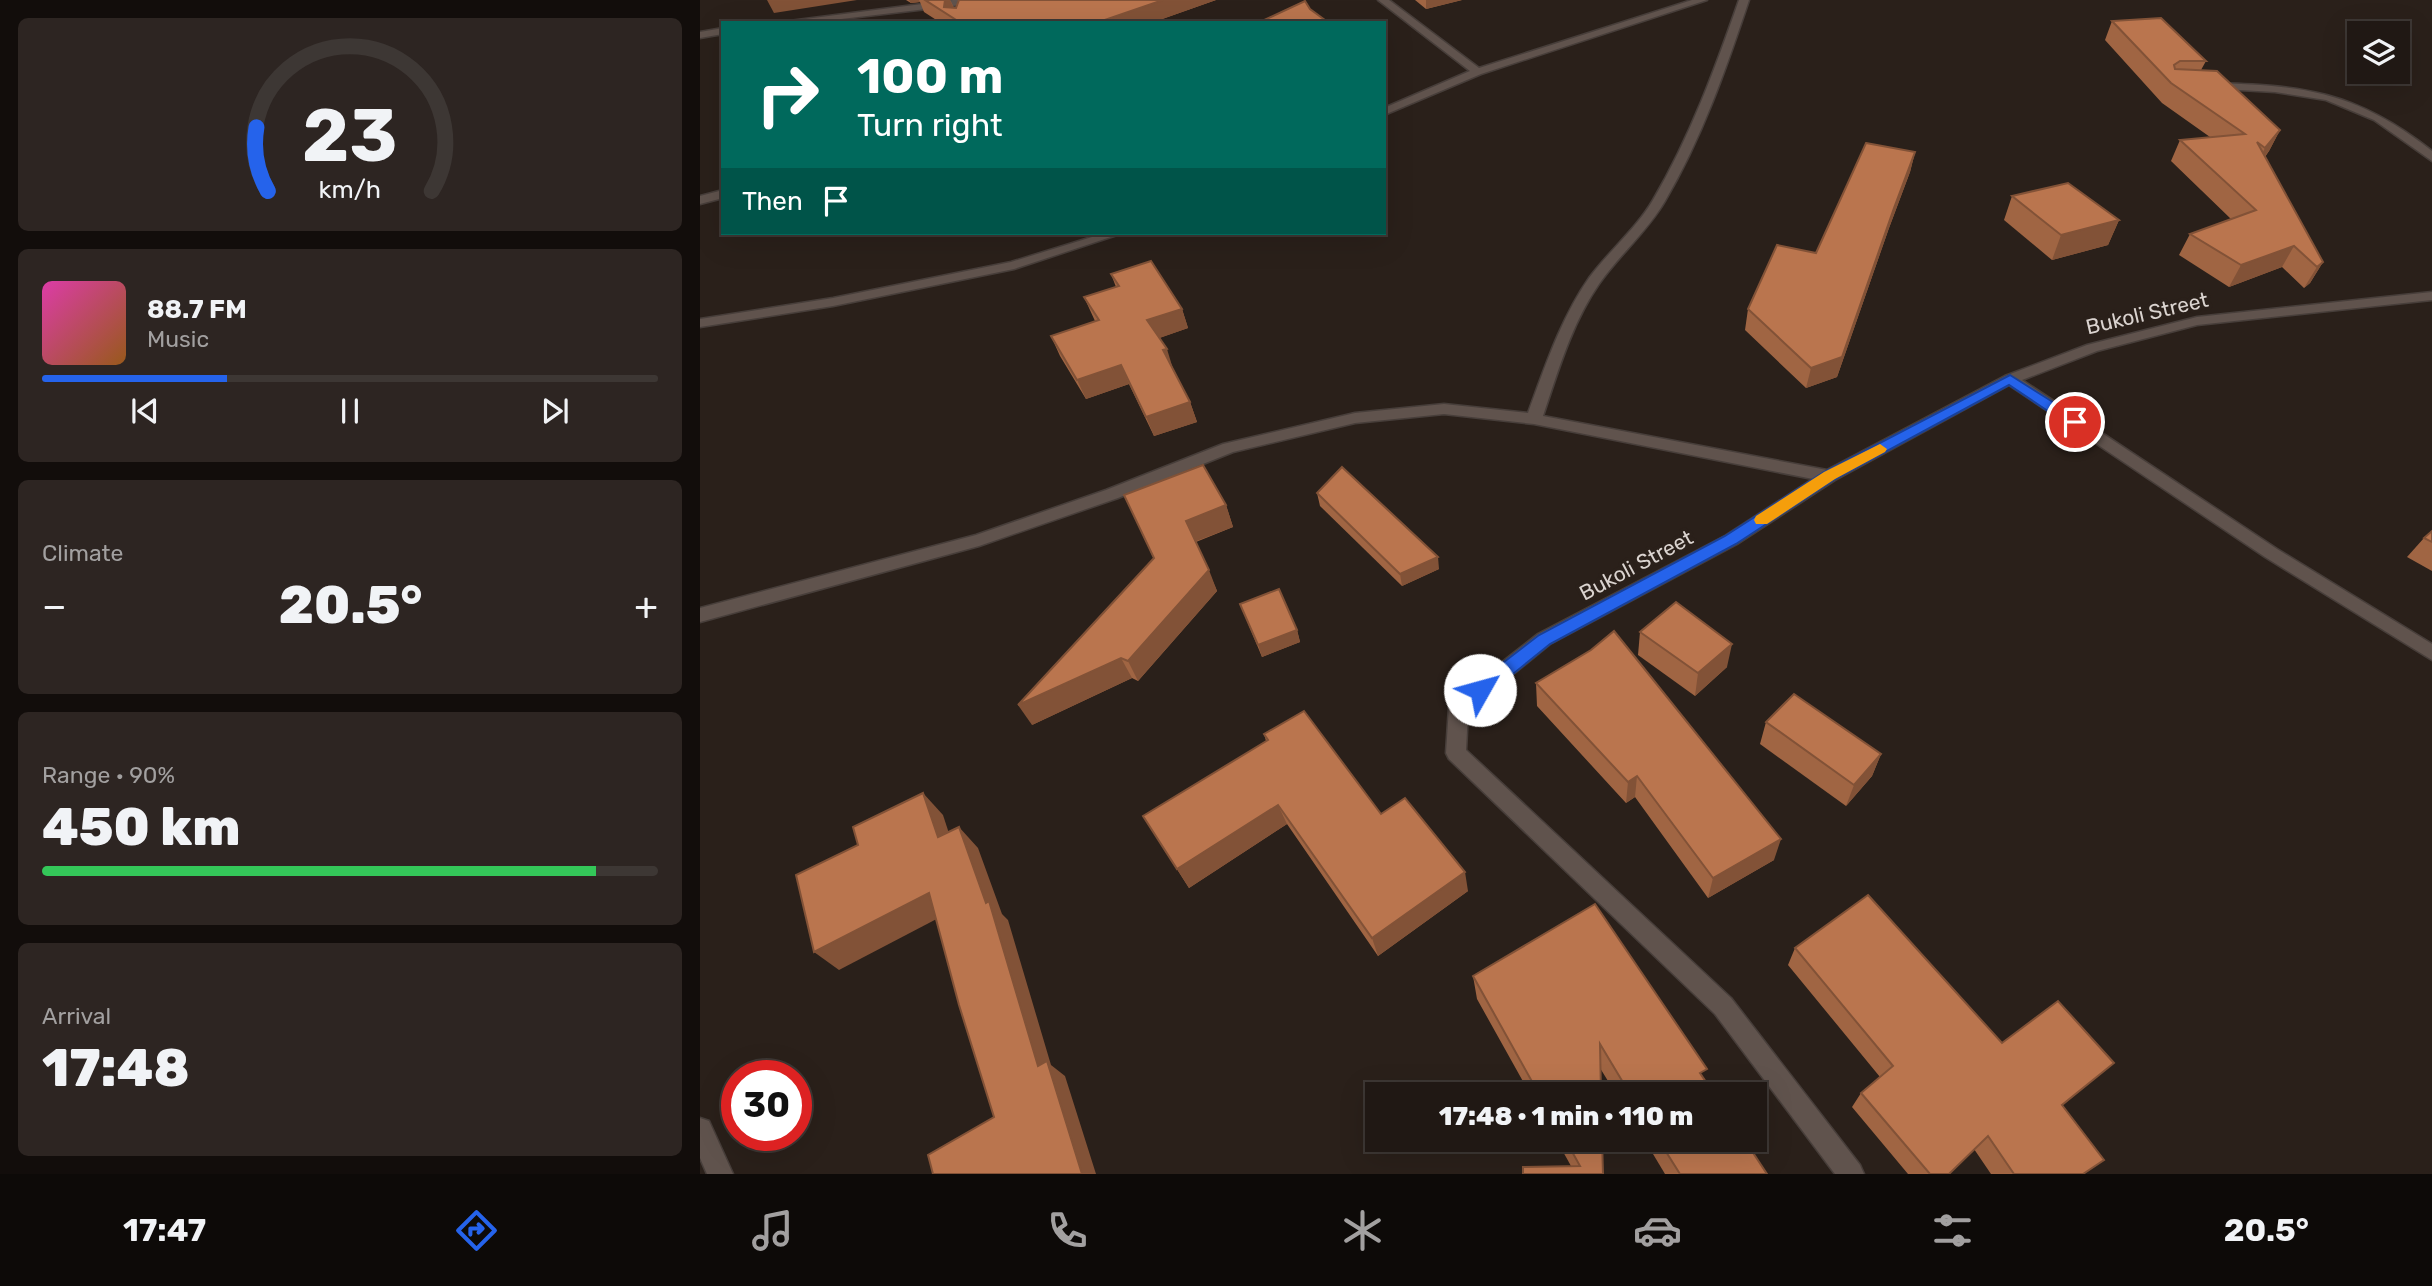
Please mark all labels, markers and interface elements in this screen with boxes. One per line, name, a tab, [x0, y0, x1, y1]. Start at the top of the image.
map controls	[2347, 21, 2410, 84]
button: layers	[2347, 21, 2410, 84]
text: 100 m	[857, 47, 1003, 105]
icon: right	[742, 49, 833, 140]
text: 23	[302, 93, 398, 179]
text: Turn right	[857, 106, 1002, 144]
text: km/h	[319, 174, 381, 203]
icon: arrive	[817, 182, 855, 220]
text: Then	[742, 186, 803, 217]
street label: Bukoli Street	[2083, 287, 2211, 339]
text: 88.7 FM	[147, 294, 247, 325]
text: Music	[147, 325, 209, 353]
icon: previous	[126, 392, 164, 430]
icon: pause	[331, 392, 369, 430]
icon: next	[536, 392, 574, 430]
pin	[2045, 392, 2105, 452]
icon: arrive	[2056, 403, 2094, 441]
street label: Bukoli Street	[1575, 525, 1697, 605]
text: Climate	[42, 539, 123, 567]
text: 20.5°	[279, 574, 422, 636]
text: −	[42, 583, 67, 629]
text: +	[634, 583, 658, 629]
position arrow	[1443, 653, 1517, 727]
text: Range · 90%	[42, 761, 175, 789]
text: 450 km	[42, 796, 240, 858]
text: Arrival	[42, 1002, 111, 1030]
text: 17:48	[42, 1037, 189, 1099]
speed limit sign: 30	[721, 1060, 812, 1151]
text: 17:48 · 1 min · 110 m	[1439, 1101, 1693, 1132]
icon: directions	[452, 1206, 501, 1255]
icon: music	[748, 1206, 797, 1255]
icon: phone	[1043, 1206, 1092, 1255]
icon: climate	[1338, 1206, 1387, 1255]
icon: car	[1633, 1206, 1682, 1255]
icon: filters	[1928, 1206, 1977, 1255]
text: 17:47	[123, 1211, 206, 1249]
text: 20.5°	[2224, 1211, 2309, 1249]

